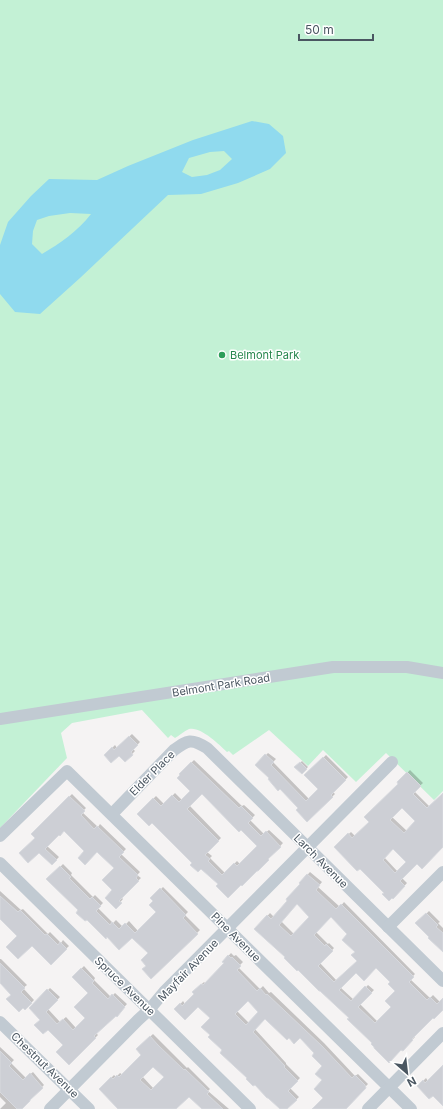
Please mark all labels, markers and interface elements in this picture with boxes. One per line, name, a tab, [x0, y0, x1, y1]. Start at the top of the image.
scale bar	[299, 16, 373, 42]
text: 50 m	[305, 22, 334, 37]
place label: Belmont Park	[230, 348, 299, 362]
marker: Belmont Park	[217, 350, 227, 360]
street label: Belmont Park Road	[171, 670, 271, 700]
street label: Elder Place	[126, 747, 178, 799]
street label: Larch Avenue	[291, 831, 351, 891]
street label: Pine Avenue	[208, 909, 264, 965]
street label: Mayfair Avenue	[155, 936, 221, 1004]
street label: Spruce Avenue	[92, 954, 158, 1018]
street label: Chestnut Avenue	[8, 1029, 82, 1101]
north arrow	[387, 1053, 427, 1093]
text: N	[405, 1074, 419, 1090]

